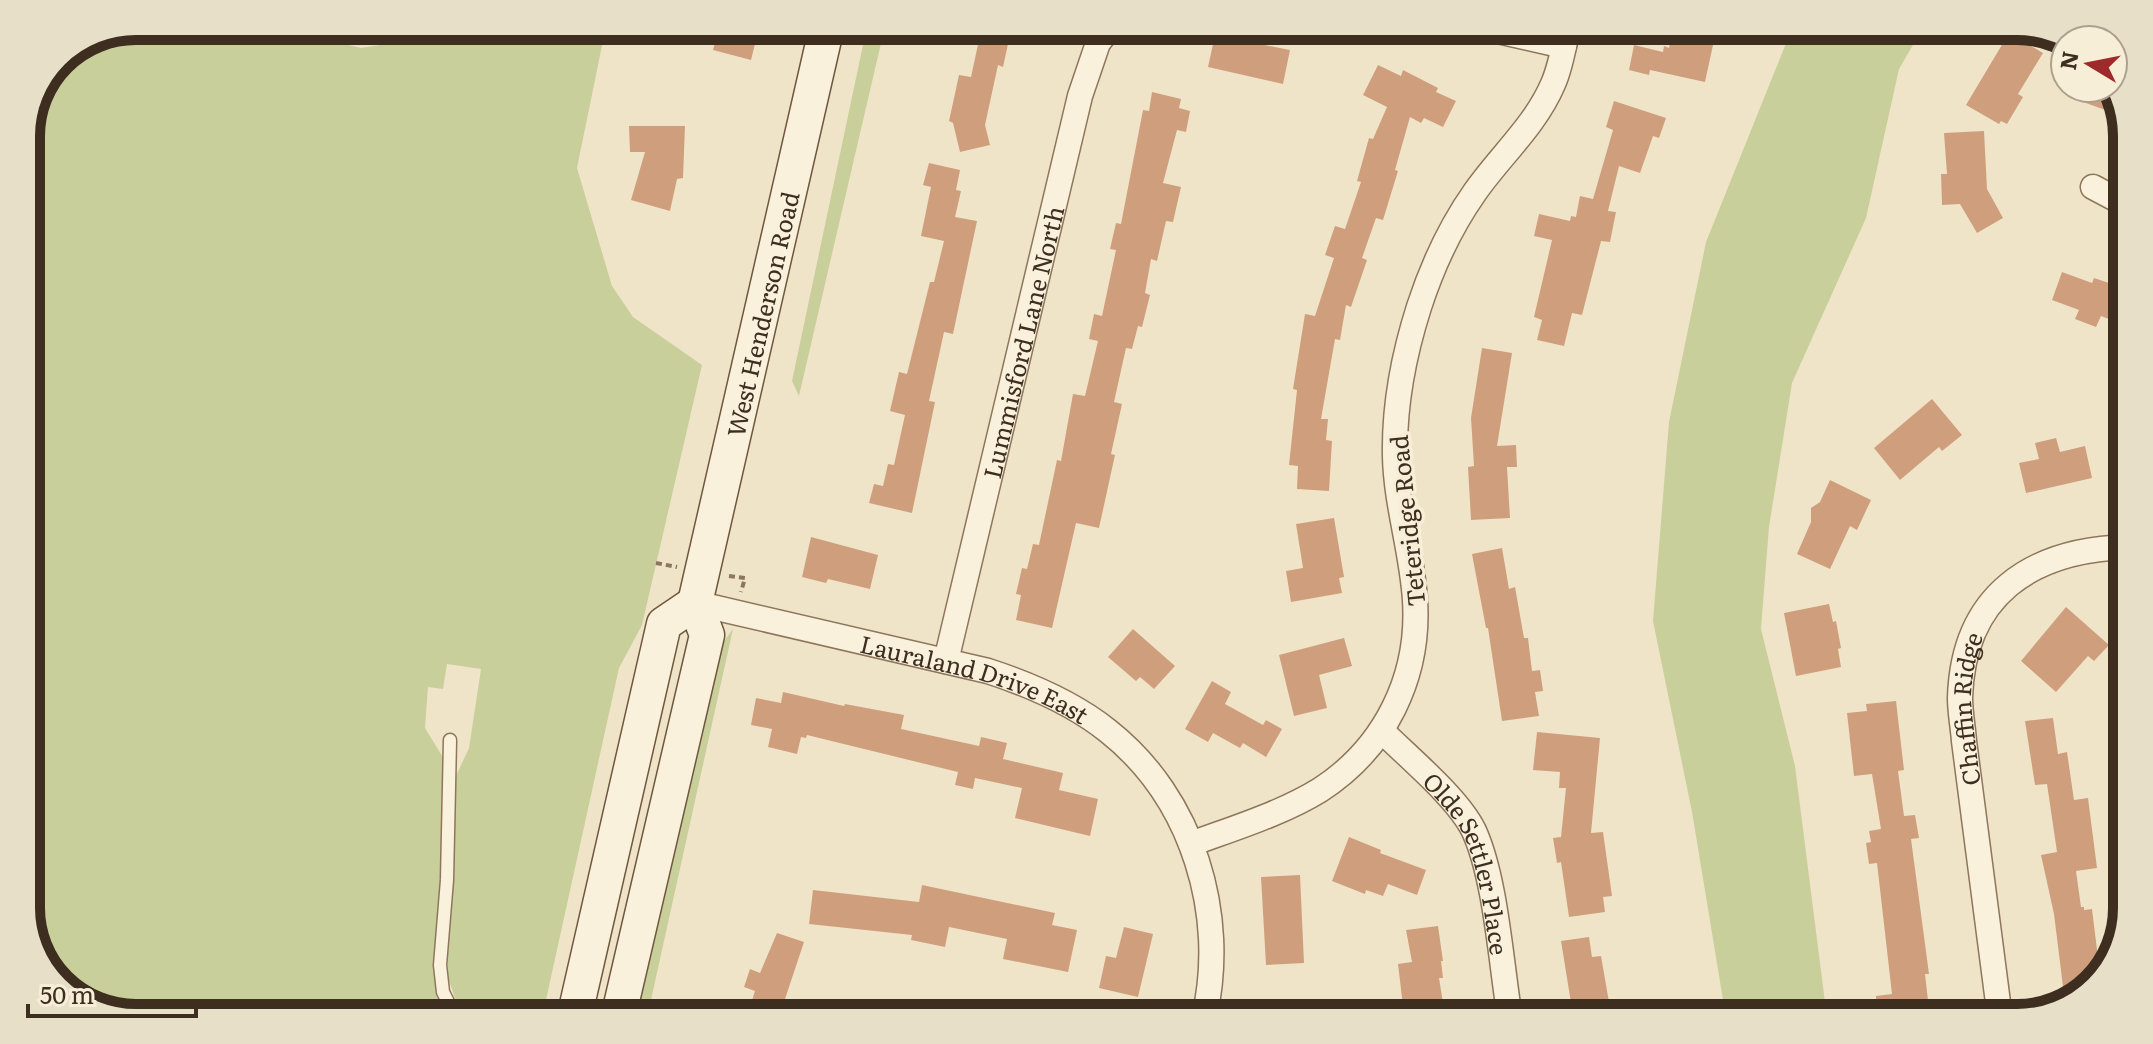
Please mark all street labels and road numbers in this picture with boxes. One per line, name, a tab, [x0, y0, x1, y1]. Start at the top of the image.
street label: West Henderson Road	[716, 187, 806, 440]
street label: Lummisford Lane North	[972, 202, 1071, 482]
street label: Teteridge Road	[1380, 433, 1432, 609]
street label: Lauraland Drive East	[857, 624, 1097, 731]
street label: Chaffin Ridge	[1942, 626, 1990, 788]
street label: Olde Settler Place	[1416, 763, 1519, 957]

